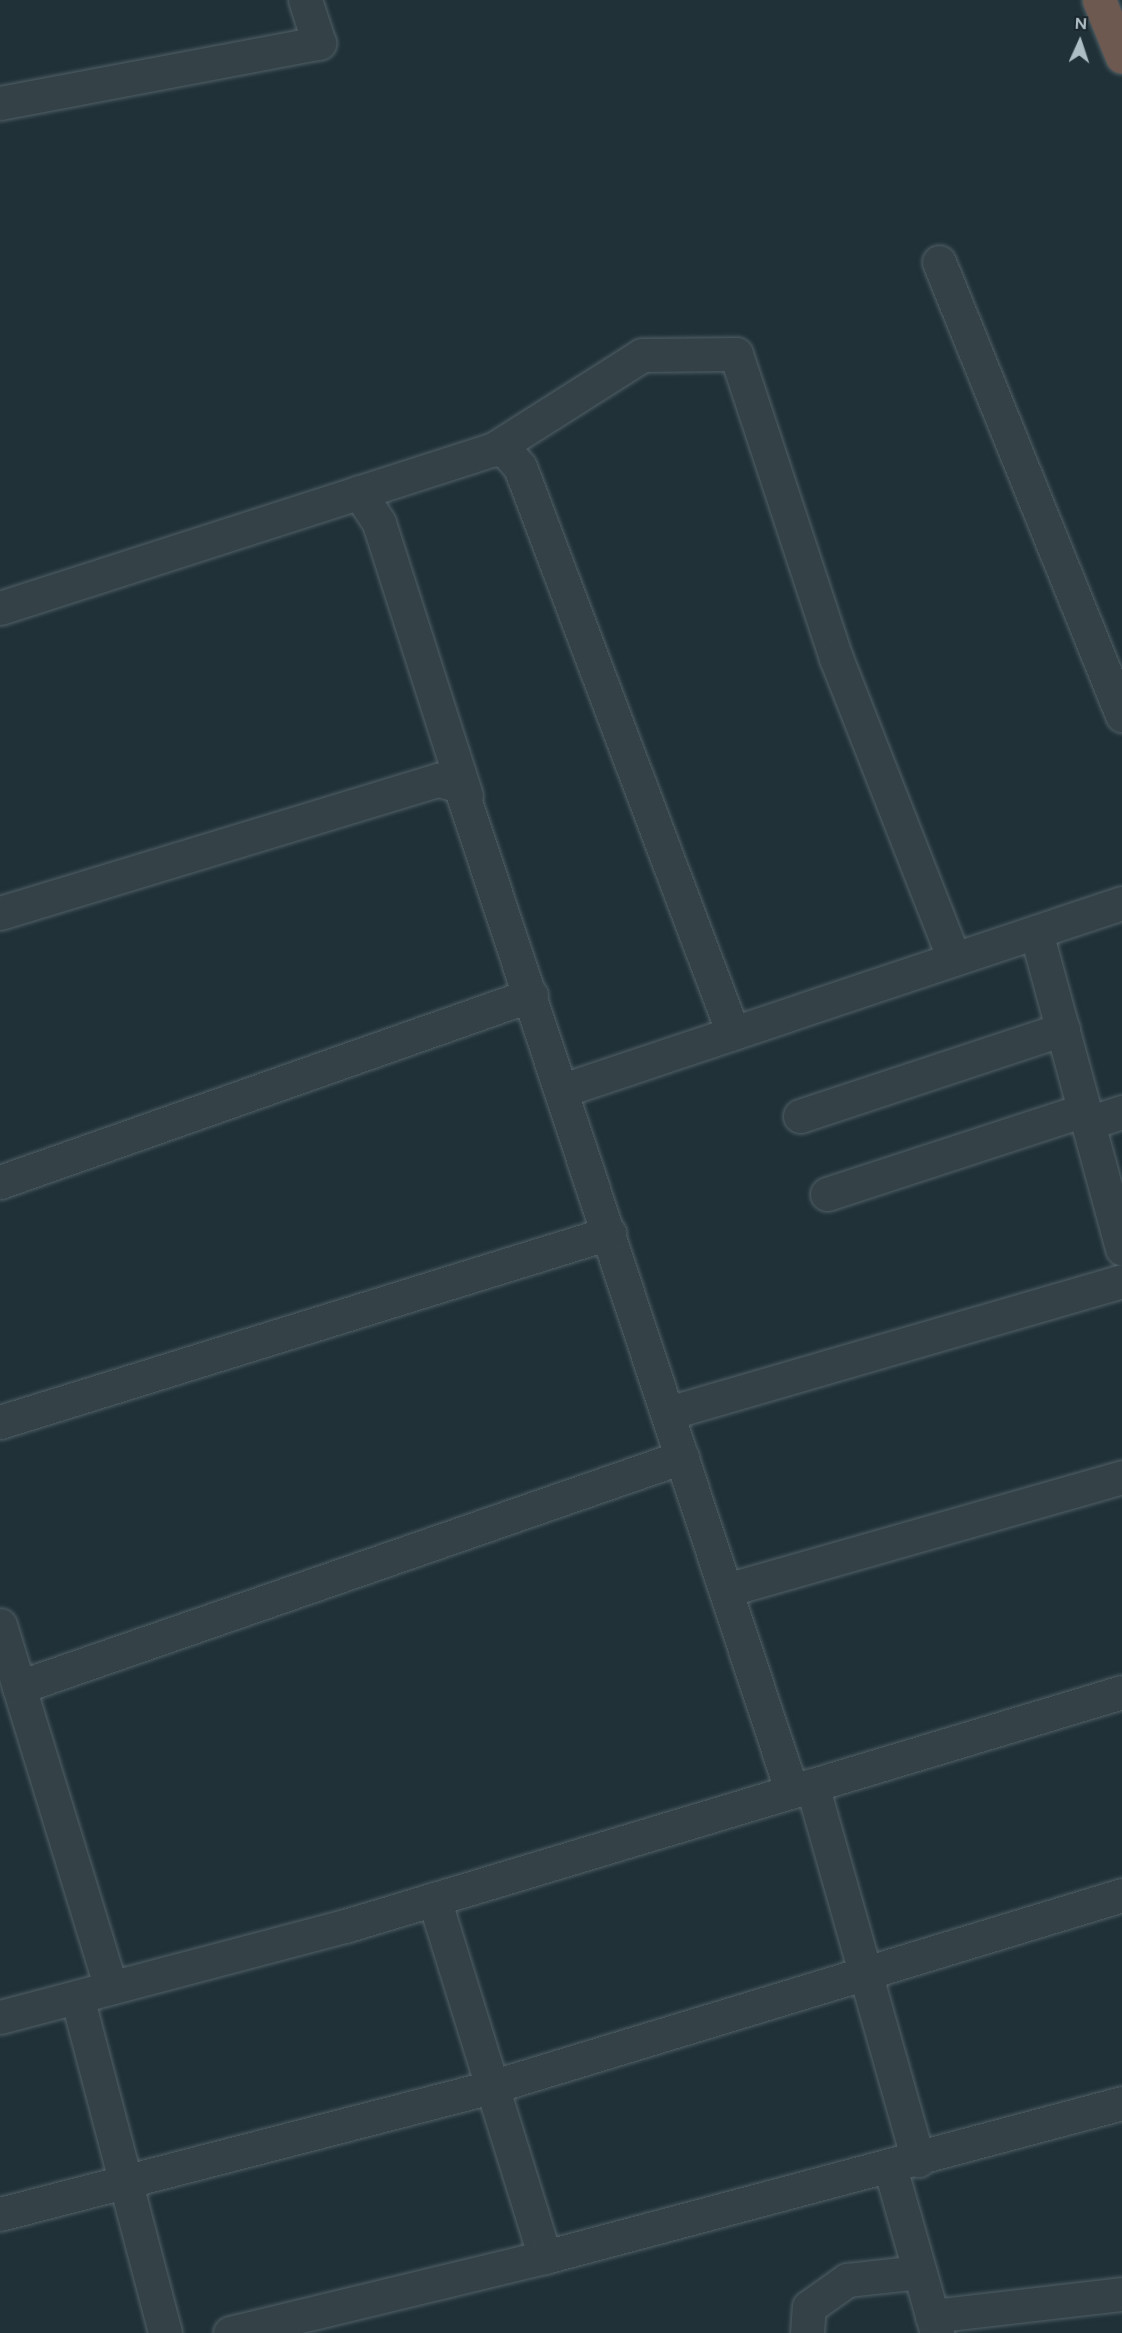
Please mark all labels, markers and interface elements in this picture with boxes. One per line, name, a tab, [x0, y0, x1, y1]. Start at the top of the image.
north arrow	[1050, 12, 1110, 72]
text: N	[1074, 14, 1088, 33]

